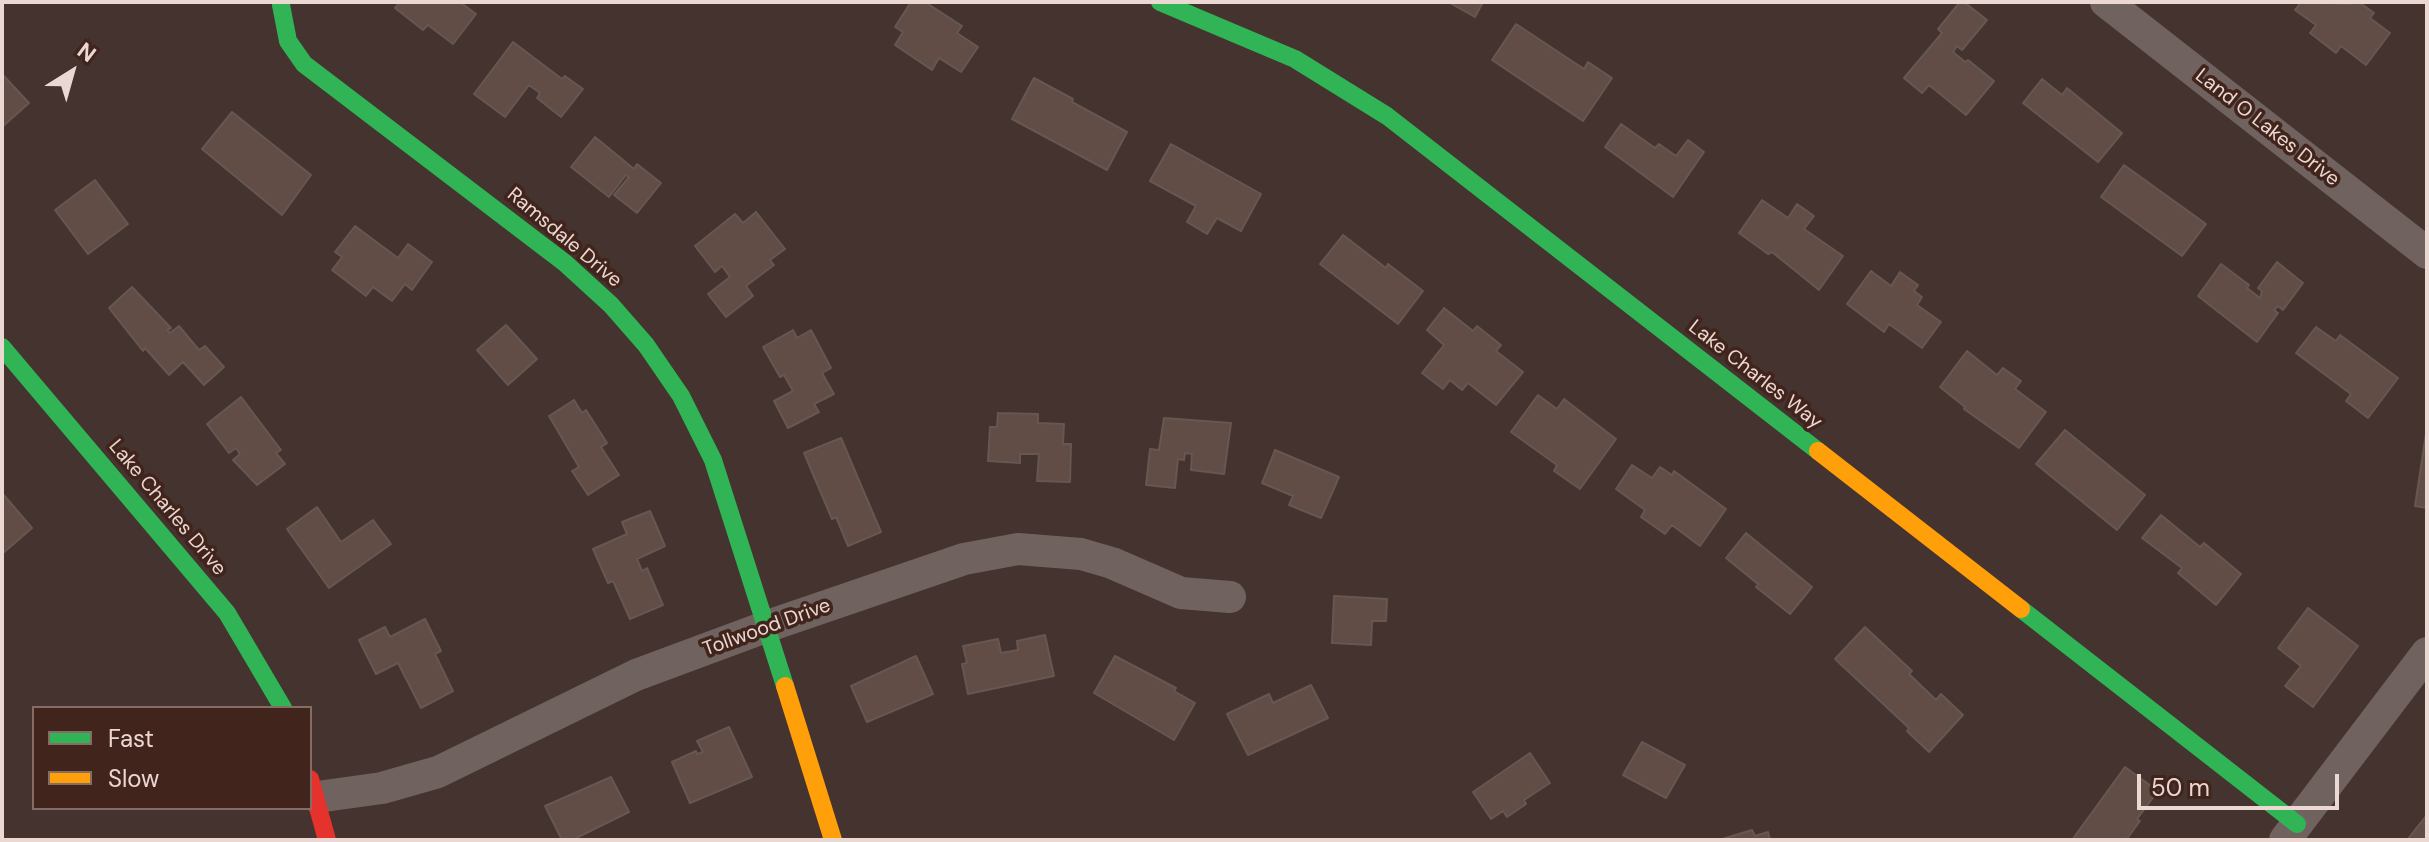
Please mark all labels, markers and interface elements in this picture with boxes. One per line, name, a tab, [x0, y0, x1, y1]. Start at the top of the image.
north arrow	[32, 32, 112, 112]
text: N	[72, 36, 102, 69]
street label: Land O Lakes Drive	[2190, 64, 2344, 192]
street label: Ramsdale Drive	[502, 183, 626, 293]
street label: Lake Charles Way	[1683, 315, 1827, 435]
street label: Lake Charles Drive	[103, 435, 231, 581]
street label: Tollwood Drive	[700, 594, 834, 662]
legend	[32, 706, 312, 810]
text: Fast	[108, 723, 154, 754]
scale bar	[2141, 758, 2343, 808]
text: Slow	[108, 763, 159, 794]
text: 50 m	[2151, 772, 2210, 803]

